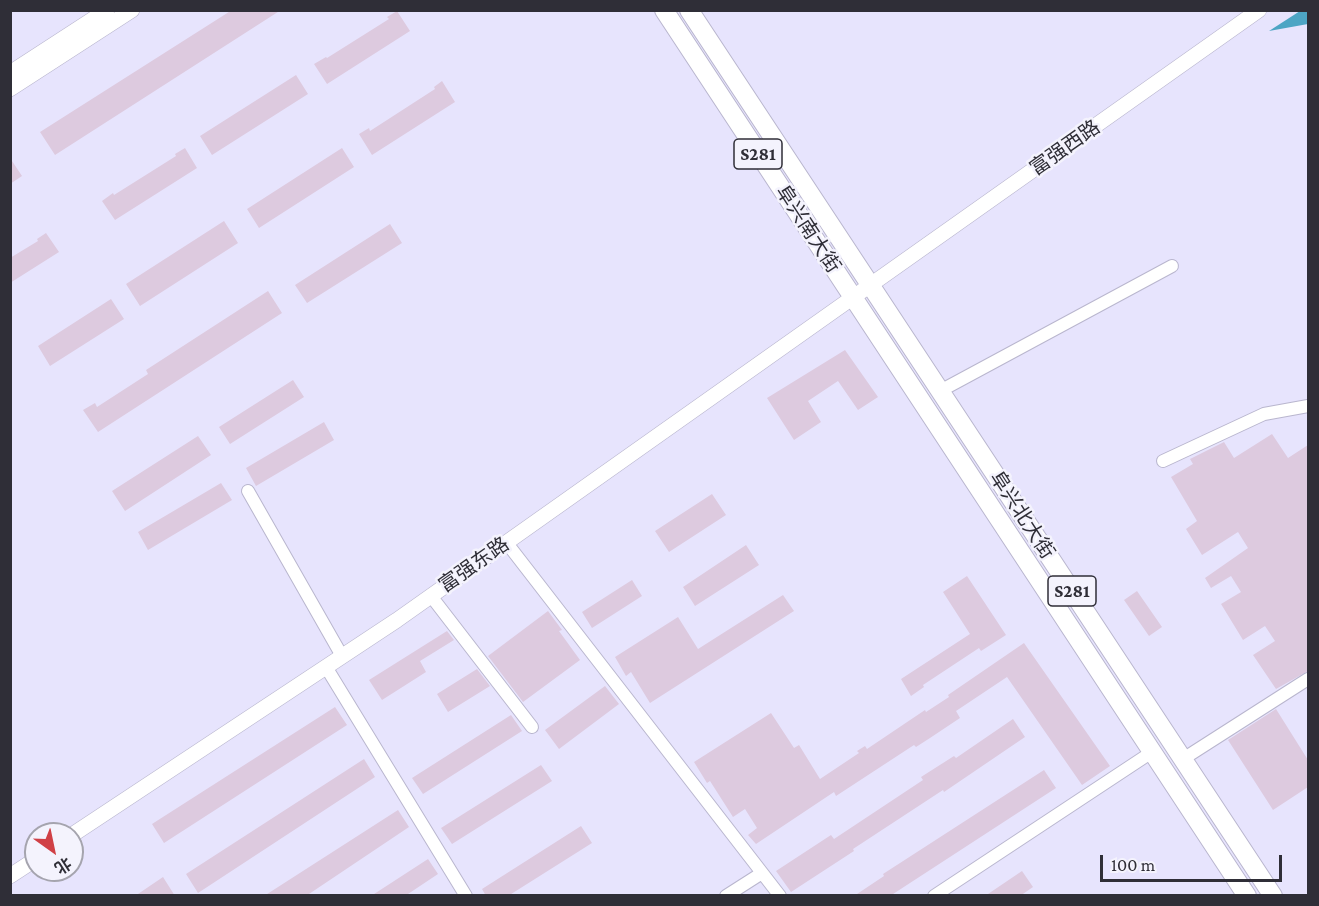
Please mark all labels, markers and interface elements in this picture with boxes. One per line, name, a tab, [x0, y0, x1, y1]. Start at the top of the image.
street label: 富强西路	[1025, 115, 1105, 181]
road number: S281	[734, 139, 782, 169]
street label: 阜兴南大街	[771, 181, 845, 277]
street label: 阜兴北大街	[985, 467, 1059, 563]
street label: 富强东路	[434, 532, 514, 598]
road number: S281	[1048, 576, 1096, 606]
north arrow	[24, 822, 84, 882]
scale bar	[1103, 843, 1284, 881]
text: 北	[52, 854, 74, 877]
text: 100 m	[1111, 855, 1155, 875]

